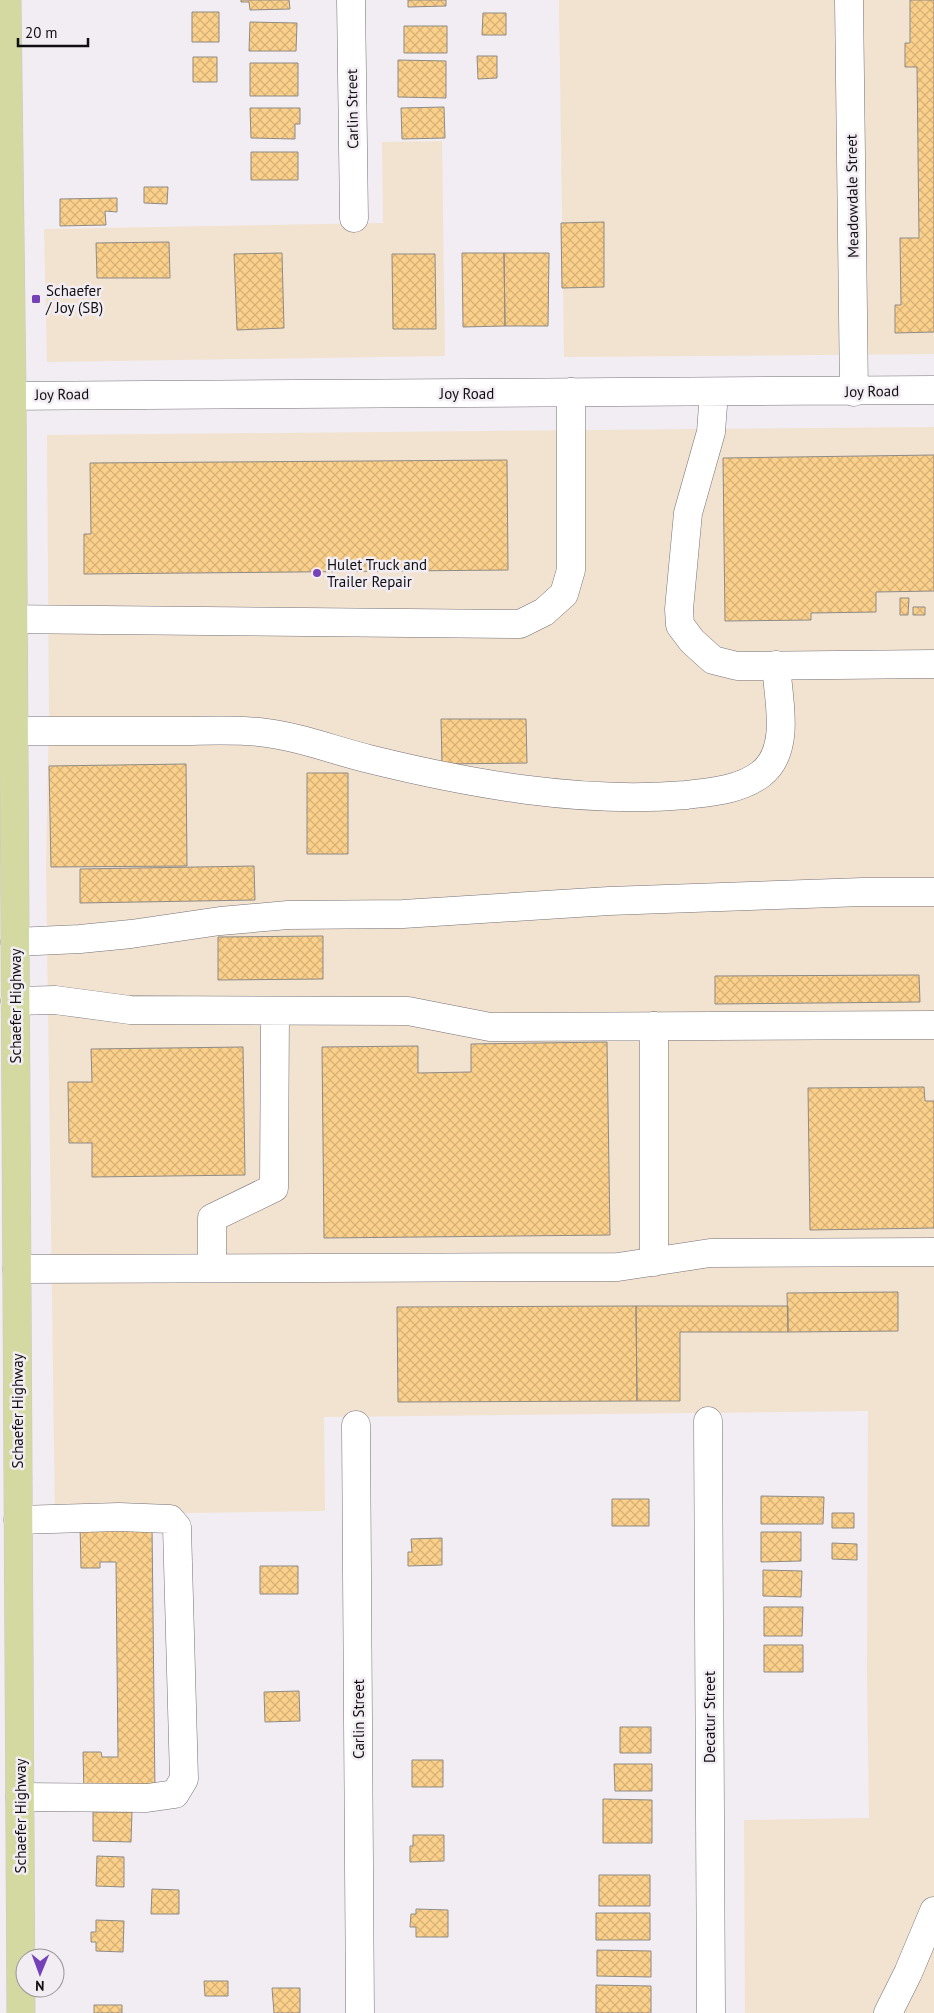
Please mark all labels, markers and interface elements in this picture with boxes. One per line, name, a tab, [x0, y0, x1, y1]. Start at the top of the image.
scale bar	[18, 15, 88, 47]
text: 20 m	[25, 23, 58, 42]
street label: Carlin Street	[342, 69, 362, 149]
street label: Meadowdale Street	[841, 134, 863, 258]
place label: Schaefer / Joy (SB)	[45, 281, 103, 317]
marker: Schaefer / Joy (SB)	[30, 293, 42, 305]
street label: Joy Road	[844, 381, 899, 401]
street label: Joy Road	[34, 384, 89, 404]
street label: Joy Road	[439, 384, 494, 403]
place label: Hulet Truck and Trailer Repair	[327, 555, 427, 591]
marker: Hulet Truck and Trailer Repair	[311, 567, 323, 579]
street label: Schaefer Highway	[6, 948, 25, 1064]
street label: Schaefer Highway	[8, 1353, 27, 1469]
street label: Decatur Street	[700, 1671, 719, 1763]
street label: Carlin Street	[349, 1679, 368, 1759]
street label: Schaefer Highway	[11, 1758, 30, 1874]
north arrow	[15, 1948, 65, 1998]
text: N	[35, 1977, 45, 1995]

